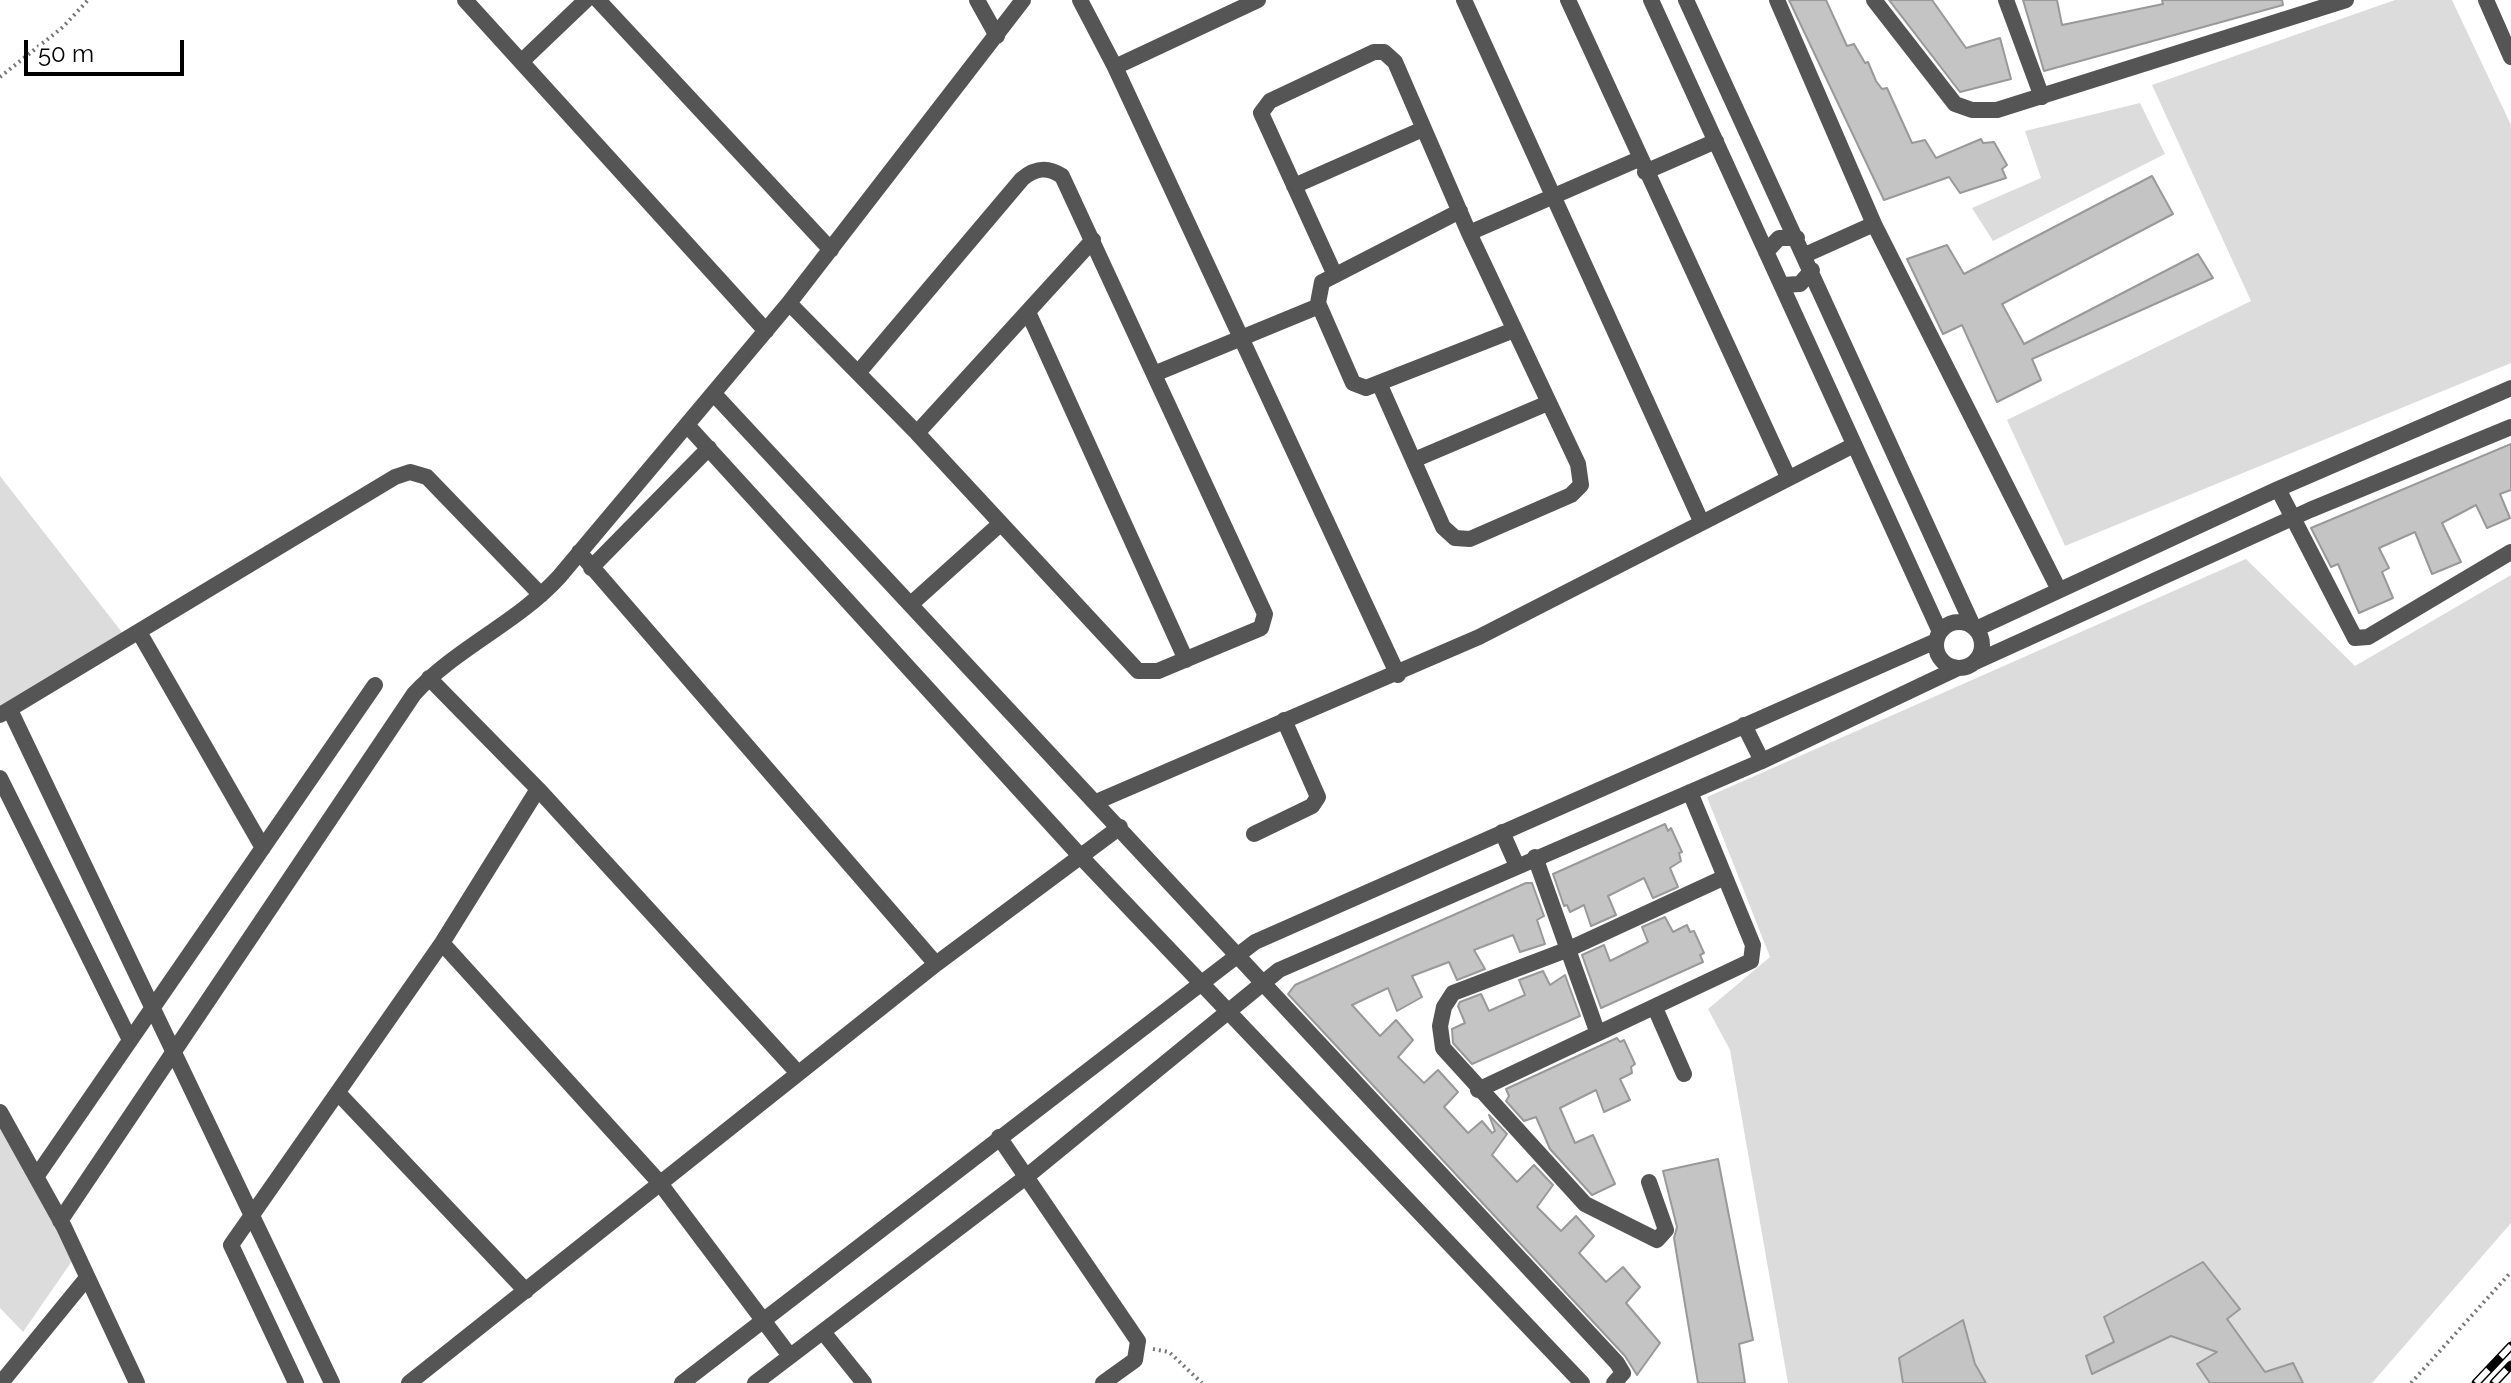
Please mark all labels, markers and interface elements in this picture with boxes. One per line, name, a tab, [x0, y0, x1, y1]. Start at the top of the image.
scale bar	[28, 24, 188, 74]
text: 50 m	[38, 39, 94, 68]

